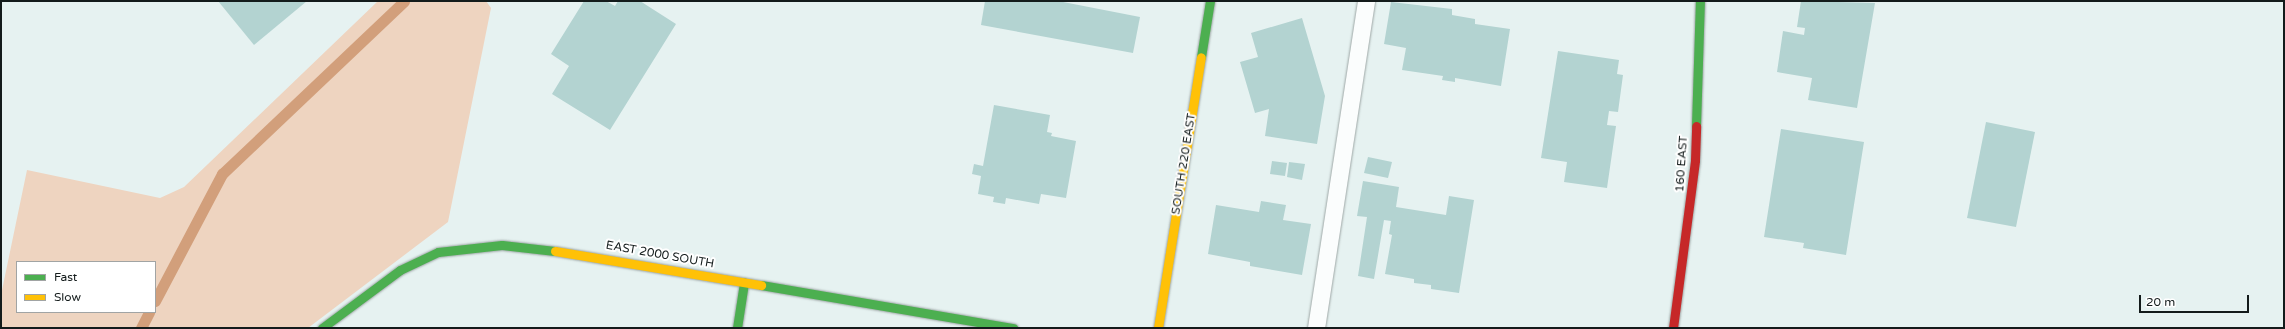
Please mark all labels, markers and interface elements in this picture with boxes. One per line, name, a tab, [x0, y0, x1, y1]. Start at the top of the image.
street label: SOUTH 220 EAST	[1169, 112, 1199, 216]
street label: 160 EAST	[1673, 135, 1691, 193]
street label: EAST 2000 SOUTH	[605, 238, 715, 272]
legend	[16, 261, 156, 313]
text: Fast	[54, 270, 77, 284]
scale bar	[2141, 287, 2251, 313]
text: Slow	[54, 290, 81, 304]
text: 20 m	[2146, 295, 2175, 309]

